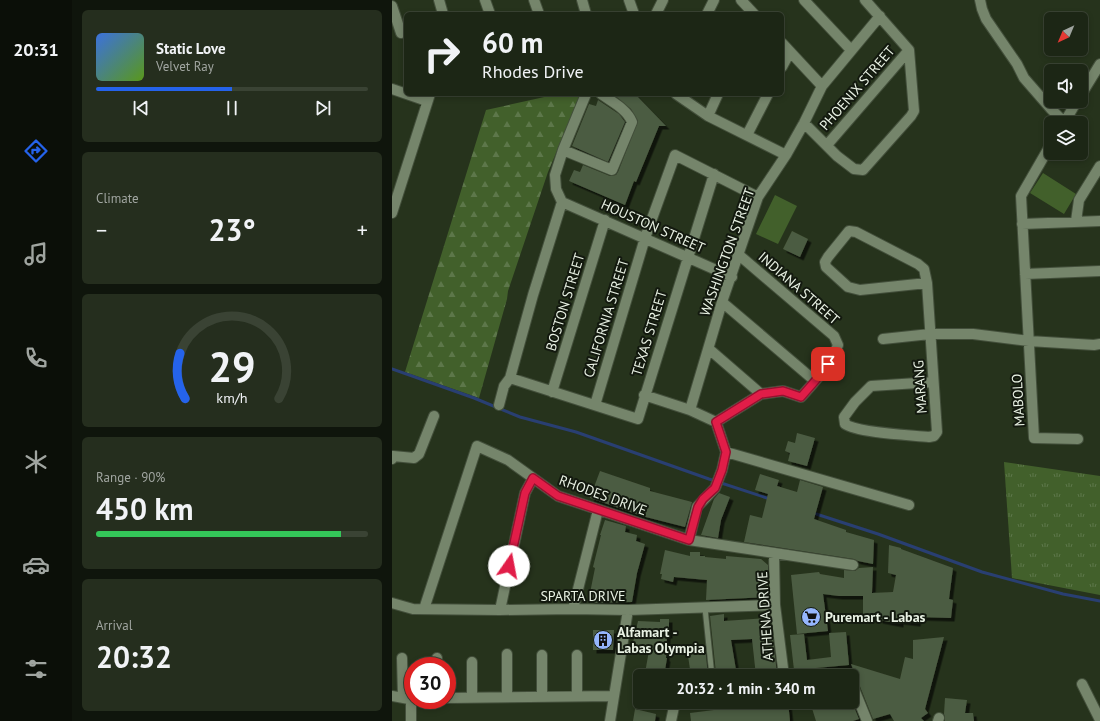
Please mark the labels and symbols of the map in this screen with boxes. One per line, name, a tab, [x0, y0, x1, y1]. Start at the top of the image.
north arrow	[1044, 12, 1088, 56]
street label: PHOENIX STREET	[815, 42, 899, 134]
street label: WASHINGTON STREET	[696, 186, 759, 318]
street label: HOUSTON STREET	[598, 195, 708, 257]
street label: INDIANA STREET	[755, 248, 844, 328]
street label: BOSTON STREET	[542, 251, 588, 353]
street label: CALIFORNIA STREET	[579, 256, 633, 380]
street label: TEXAS STREET	[627, 288, 671, 378]
pin	[811, 347, 845, 381]
street label: MARANG	[909, 360, 931, 414]
street label: MABOLO	[1008, 373, 1028, 427]
street label: RHODES DRIVE	[557, 471, 649, 519]
position arrow	[488, 545, 530, 587]
street label: ATHENA DRIVE	[753, 571, 777, 661]
street label: SPARTA DRIVE	[540, 587, 626, 605]
supermarket icon: Puremart - Labas	[800, 606, 822, 628]
place label: Puremart - Labas	[825, 608, 926, 626]
place label: Alfamart - Labas Olympia	[617, 623, 705, 657]
building icon: Alfamart - Labas Olympia	[592, 629, 614, 651]
speed limit sign: 30	[404, 657, 456, 709]

